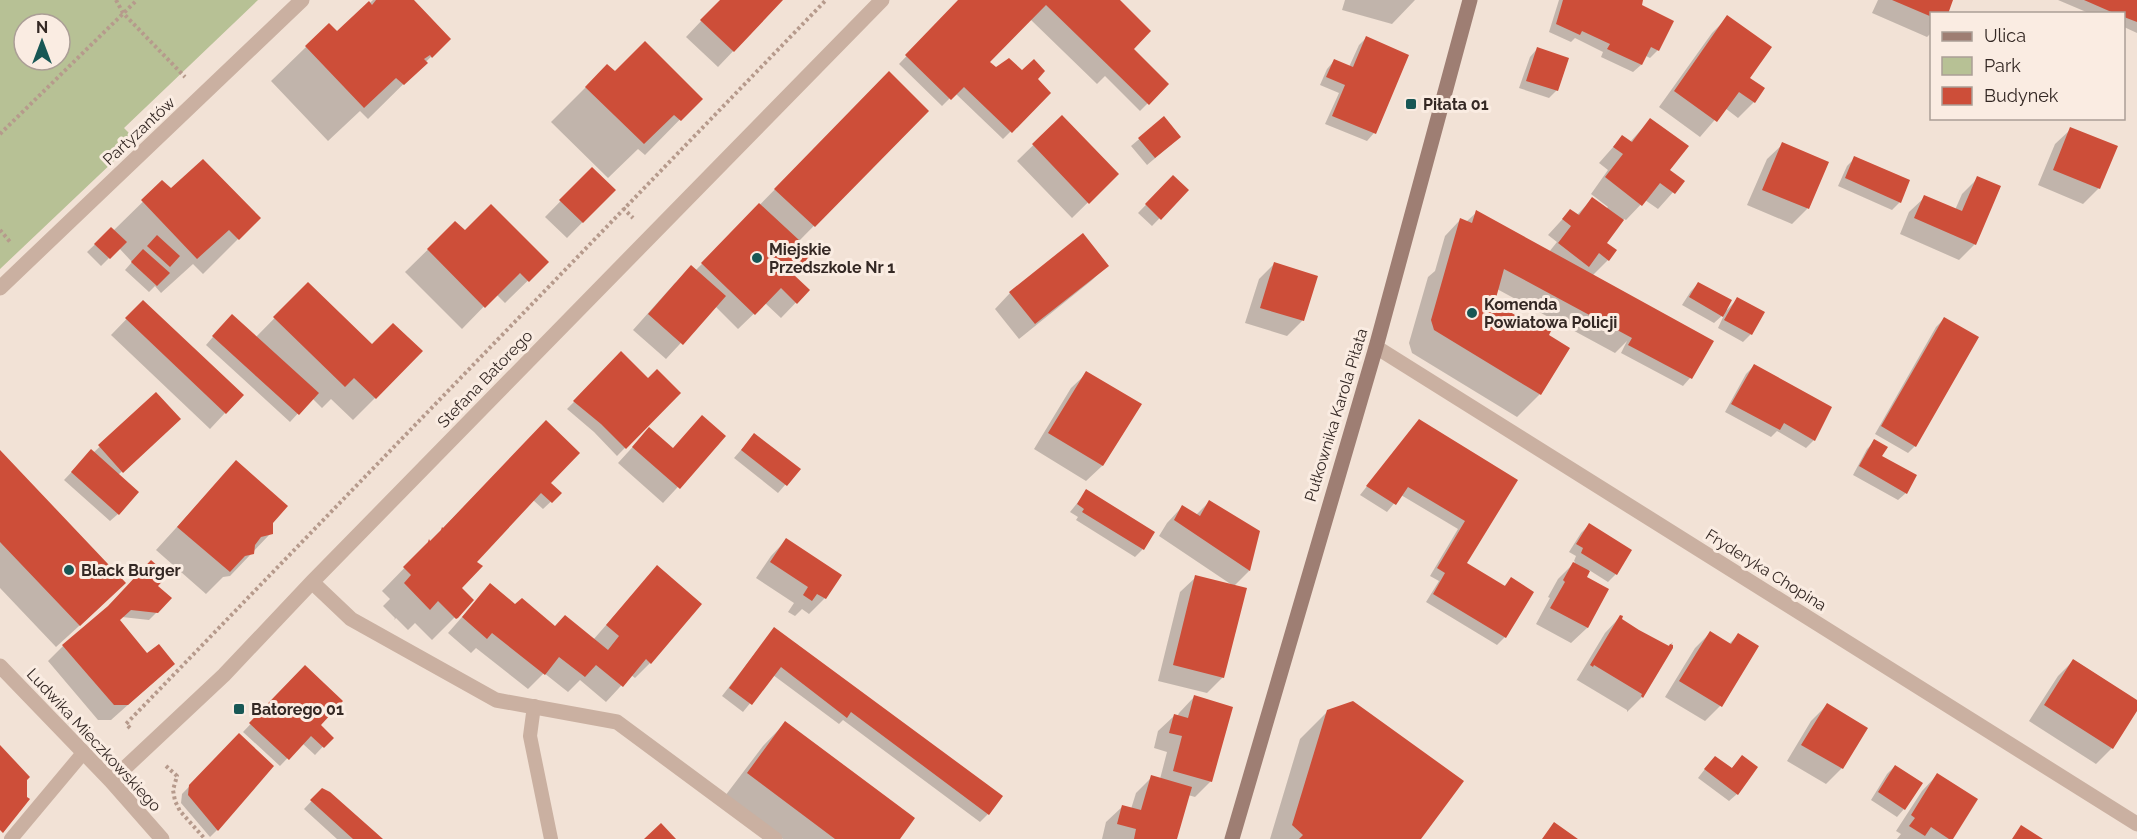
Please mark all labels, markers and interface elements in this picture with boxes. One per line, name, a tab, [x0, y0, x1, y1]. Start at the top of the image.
north arrow	[12, 12, 72, 72]
legend	[1930, 12, 2125, 120]
text: N	[36, 18, 48, 37]
text: Ulica	[1984, 25, 2026, 46]
text: Park	[1984, 55, 2021, 76]
text: Budynek	[1984, 85, 2059, 106]
street label: Partyzantów	[99, 93, 179, 169]
place label: Piłata 01	[1423, 95, 1489, 114]
marker: Piłata 01	[1404, 97, 1418, 111]
place label: Miejskie Przedszkole Nr 1	[769, 240, 895, 277]
marker: Miejskie Przedszkole Nr 1	[750, 251, 764, 265]
place label: Komenda Powiatowa Policji	[1484, 295, 1617, 332]
marker: Komenda Powiatowa Policji	[1465, 306, 1479, 320]
street label: Stefana Batorego	[434, 326, 536, 432]
street label: Pułkownika Karola Piłata	[1301, 326, 1371, 504]
street label: Fryderyka Chopina	[1702, 525, 1830, 615]
place label: Black Burger	[81, 561, 181, 580]
marker: Black Burger	[62, 563, 76, 577]
street label: Ludwika Mieczkowskiego	[23, 665, 165, 815]
place label: Batorego 01	[251, 700, 344, 719]
marker: Batorego 01	[232, 702, 246, 716]

